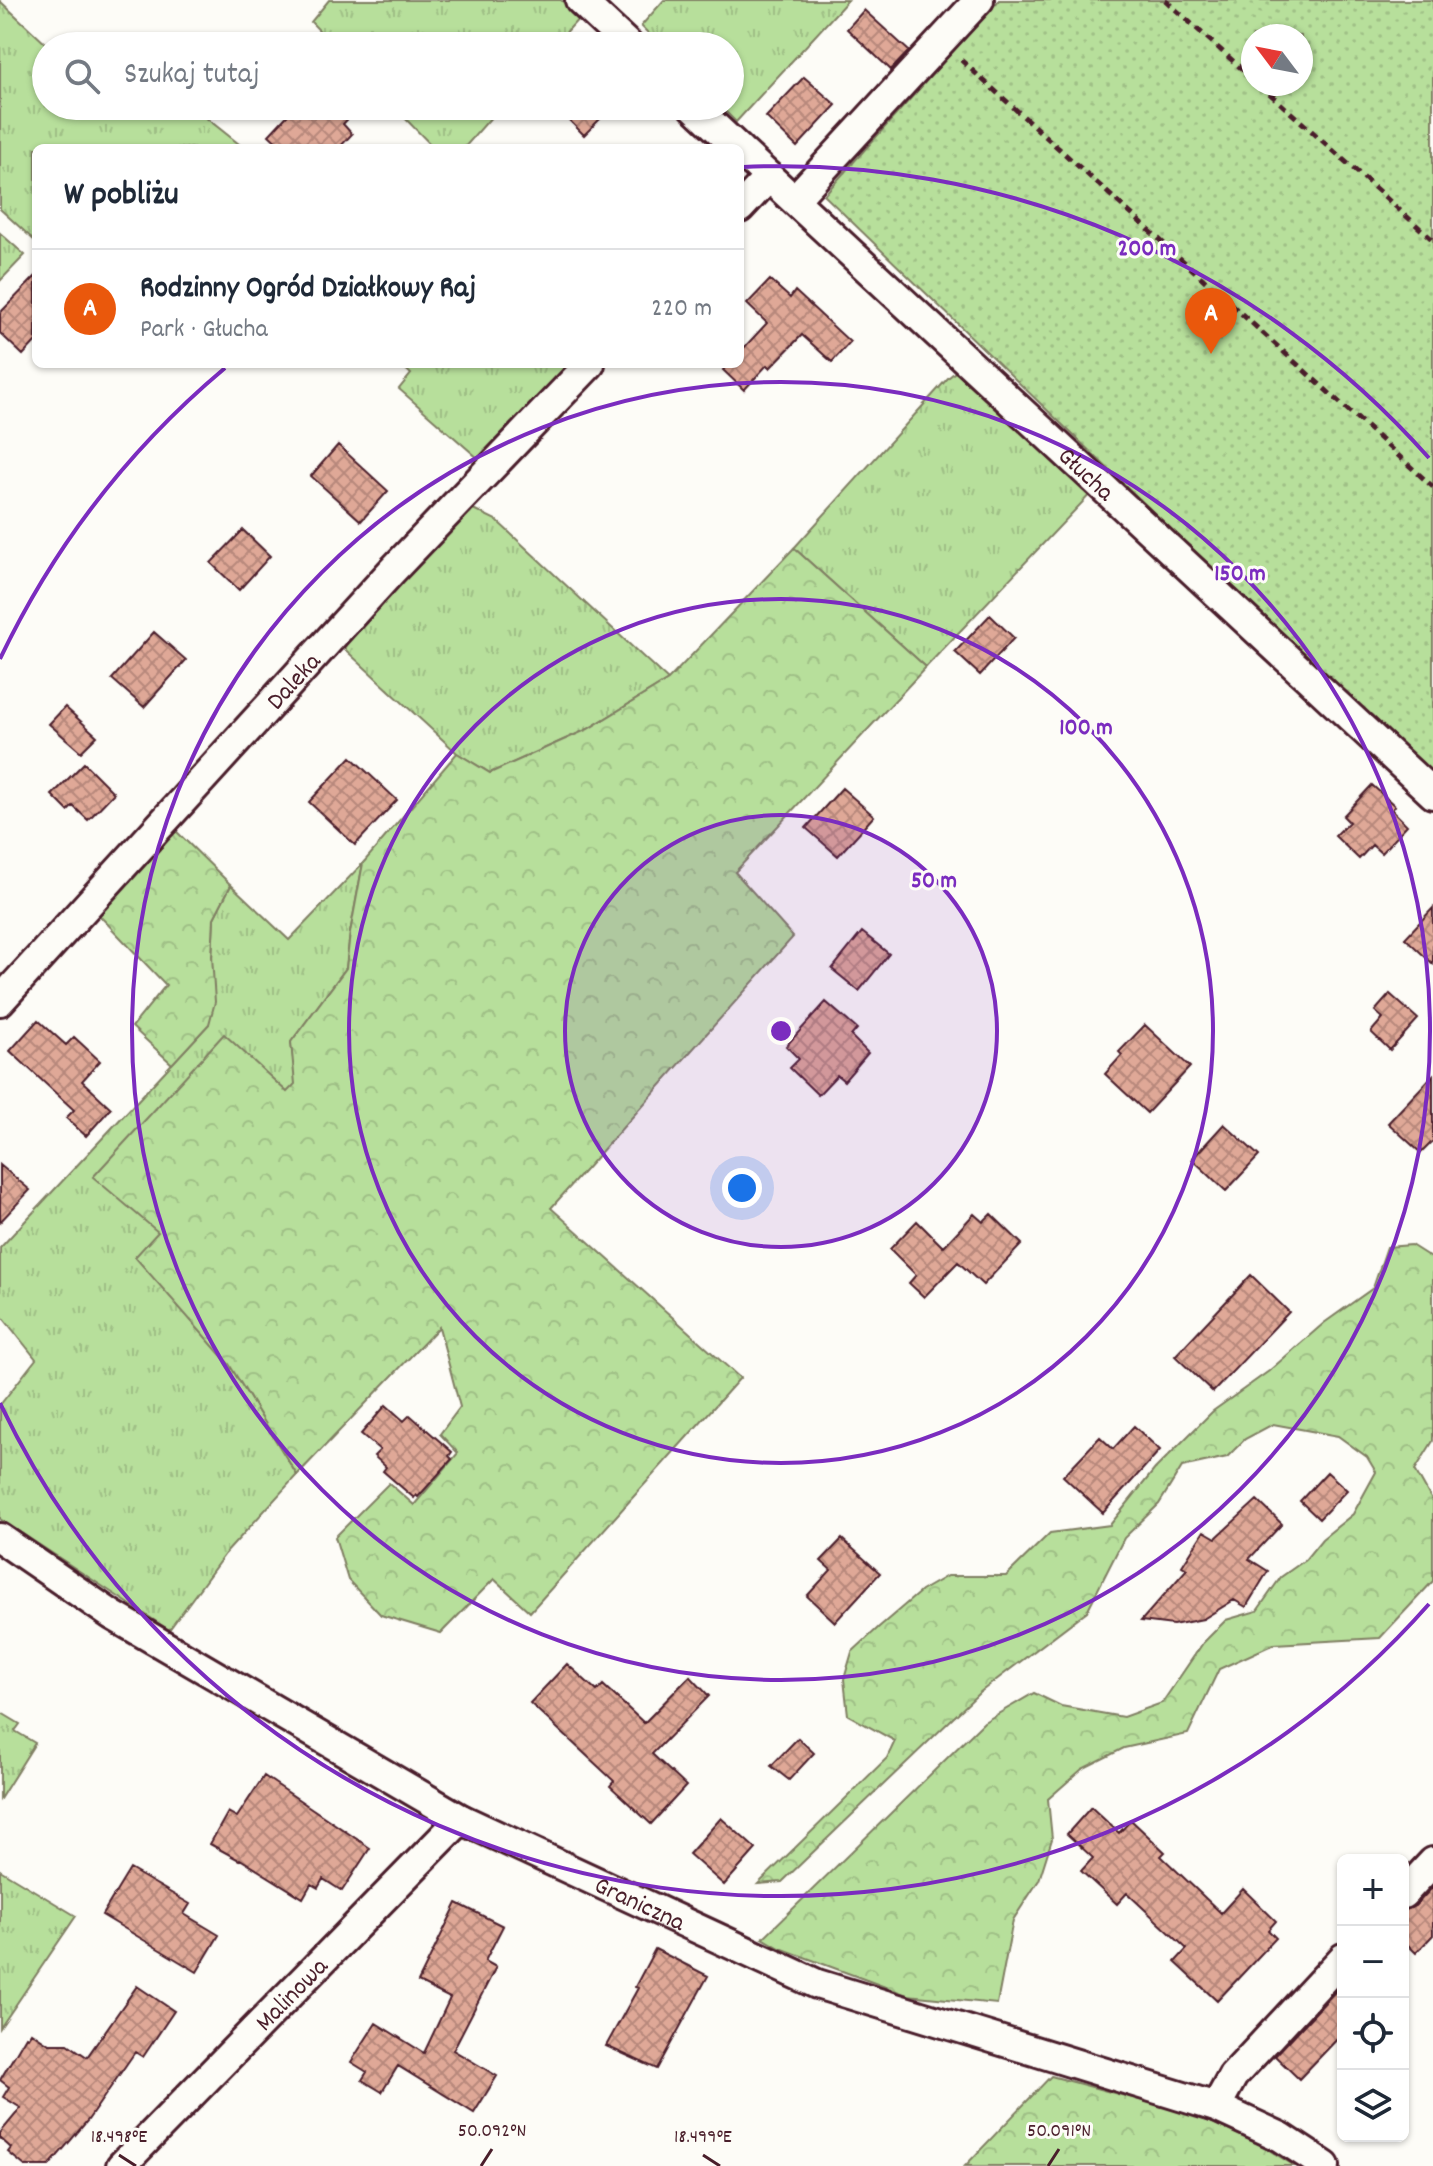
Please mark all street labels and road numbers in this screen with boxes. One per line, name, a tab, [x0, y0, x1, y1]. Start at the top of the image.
street label: Głucha	[1048, 439, 1122, 512]
street label: Daleka	[259, 645, 331, 720]
street label: Graniczna	[588, 1868, 691, 1943]
street label: Malinowa	[248, 1950, 338, 2041]

